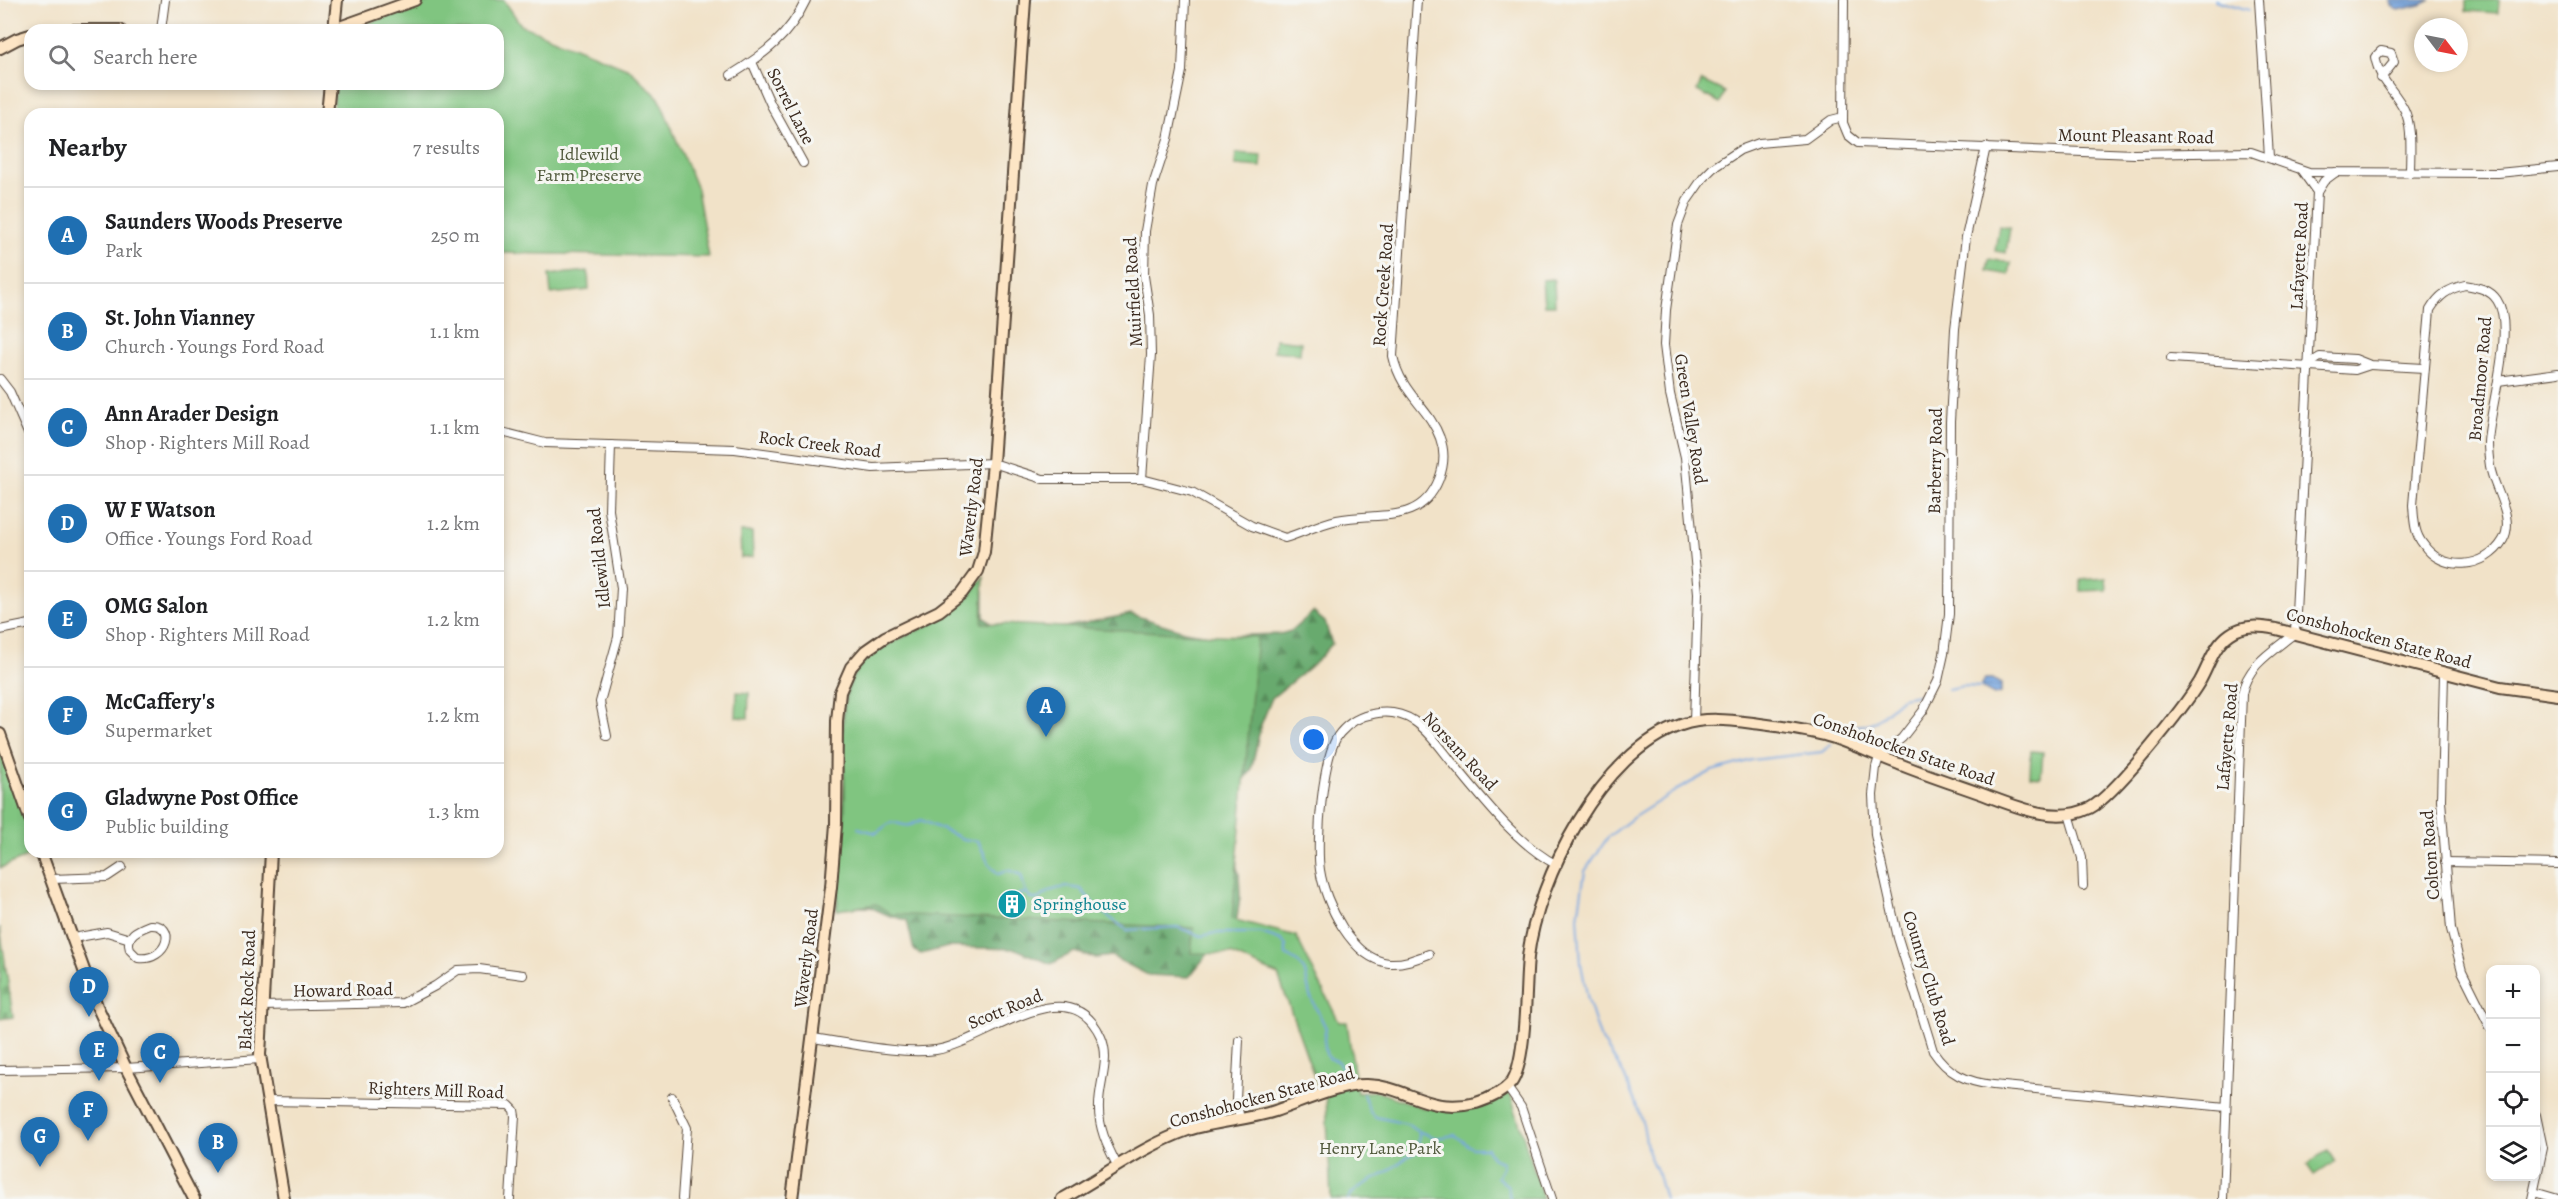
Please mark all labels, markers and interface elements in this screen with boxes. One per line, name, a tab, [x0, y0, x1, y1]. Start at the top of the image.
north arrow	[2414, 18, 2468, 72]
search box	[24, 24, 504, 90]
icon: search	[45, 41, 78, 74]
text: Search here	[93, 42, 198, 72]
street label: Sorrel Lane	[761, 63, 821, 149]
street label: Mount Pleasant Road	[2058, 123, 2215, 149]
text: Nearby	[48, 130, 127, 165]
text: 7 results	[413, 134, 480, 161]
park label: Idlewild Farm Preserve	[536, 142, 642, 187]
street label: Lafayette Road	[2284, 201, 2314, 311]
text: Saunders Woods Preserve	[105, 207, 343, 237]
text: A	[61, 222, 74, 249]
text: 250 m	[431, 222, 480, 249]
street label: Rock Creek Road	[1367, 222, 1399, 347]
street label: Muirfield Road	[1118, 236, 1148, 348]
text: Park	[105, 237, 143, 264]
text: St. John Vianney	[105, 303, 255, 333]
street label: Broadmoor Road	[2463, 315, 2497, 442]
text: B	[61, 318, 74, 345]
text: 1.1 km	[430, 318, 480, 345]
text: Church · Youngs Ford Road	[105, 333, 324, 360]
street label: Green Valley Road	[1669, 352, 1713, 486]
text: Ann Arader Design	[105, 399, 279, 429]
street label: Barberry Road	[1922, 407, 1948, 514]
text: C	[61, 414, 74, 441]
text: 1.1 km	[430, 414, 480, 441]
street label: Rock Creek Road	[757, 425, 883, 463]
text: Shop · Righters Mill Road	[105, 429, 310, 456]
street label: Waverly Road	[953, 456, 989, 559]
text: W F Watson	[105, 495, 216, 525]
street label: Idlewild Road	[582, 506, 616, 610]
text: D	[61, 510, 74, 537]
text: 1.2 km	[427, 510, 480, 537]
text: Office · Youngs Ford Road	[105, 525, 312, 552]
text: OMG Salon	[105, 591, 208, 621]
street label: Conshohocken State Road	[2284, 602, 2475, 674]
text: E	[62, 606, 73, 633]
text: 1.2 km	[427, 606, 480, 633]
text: Shop · Righters Mill Road	[105, 621, 310, 648]
street label: Lafayette Road	[2210, 682, 2244, 792]
text: McCaffery's	[105, 687, 215, 717]
pin: A	[1026, 688, 1066, 737]
text: F	[62, 702, 73, 729]
text: 1.2 km	[427, 702, 480, 729]
street label: Norsam Road	[1417, 706, 1503, 796]
street label: Conshohocken State Road	[1810, 707, 1998, 792]
text: Supermarket	[105, 717, 212, 744]
your location	[1299, 725, 1328, 754]
text: Gladwyne Post Office	[105, 783, 299, 813]
text: G	[61, 798, 74, 825]
text: 1.3 km	[428, 798, 480, 825]
street label: Colton Road	[2415, 809, 2445, 901]
text: Public building	[105, 813, 229, 840]
building icon: Springhouse	[996, 888, 1028, 920]
place label: Springhouse	[1033, 892, 1127, 916]
street label: Waverly Road	[788, 907, 824, 1010]
street label: Country Club Road	[1897, 908, 1961, 1049]
street label: Black Rock Road	[233, 929, 261, 1051]
map controls	[2486, 965, 2540, 1181]
button: +	[2486, 965, 2540, 1019]
pin: D	[70, 968, 109, 1017]
street label: Howard Road	[293, 977, 394, 1003]
street label: Scott Road	[964, 983, 1046, 1035]
button: −	[2486, 1019, 2540, 1073]
pin: E	[80, 1032, 118, 1081]
pin: C	[140, 1034, 180, 1083]
street label: Conshohocken State Road	[1167, 1061, 1358, 1133]
button: locate	[2486, 1073, 2540, 1127]
street label: Righters Mill Road	[368, 1076, 505, 1104]
pin: F	[68, 1092, 107, 1141]
pin: G	[20, 1118, 60, 1167]
pin: B	[198, 1124, 238, 1173]
button: layers	[2486, 1127, 2540, 1181]
park label: Henry Lane Park	[1319, 1136, 1441, 1160]

